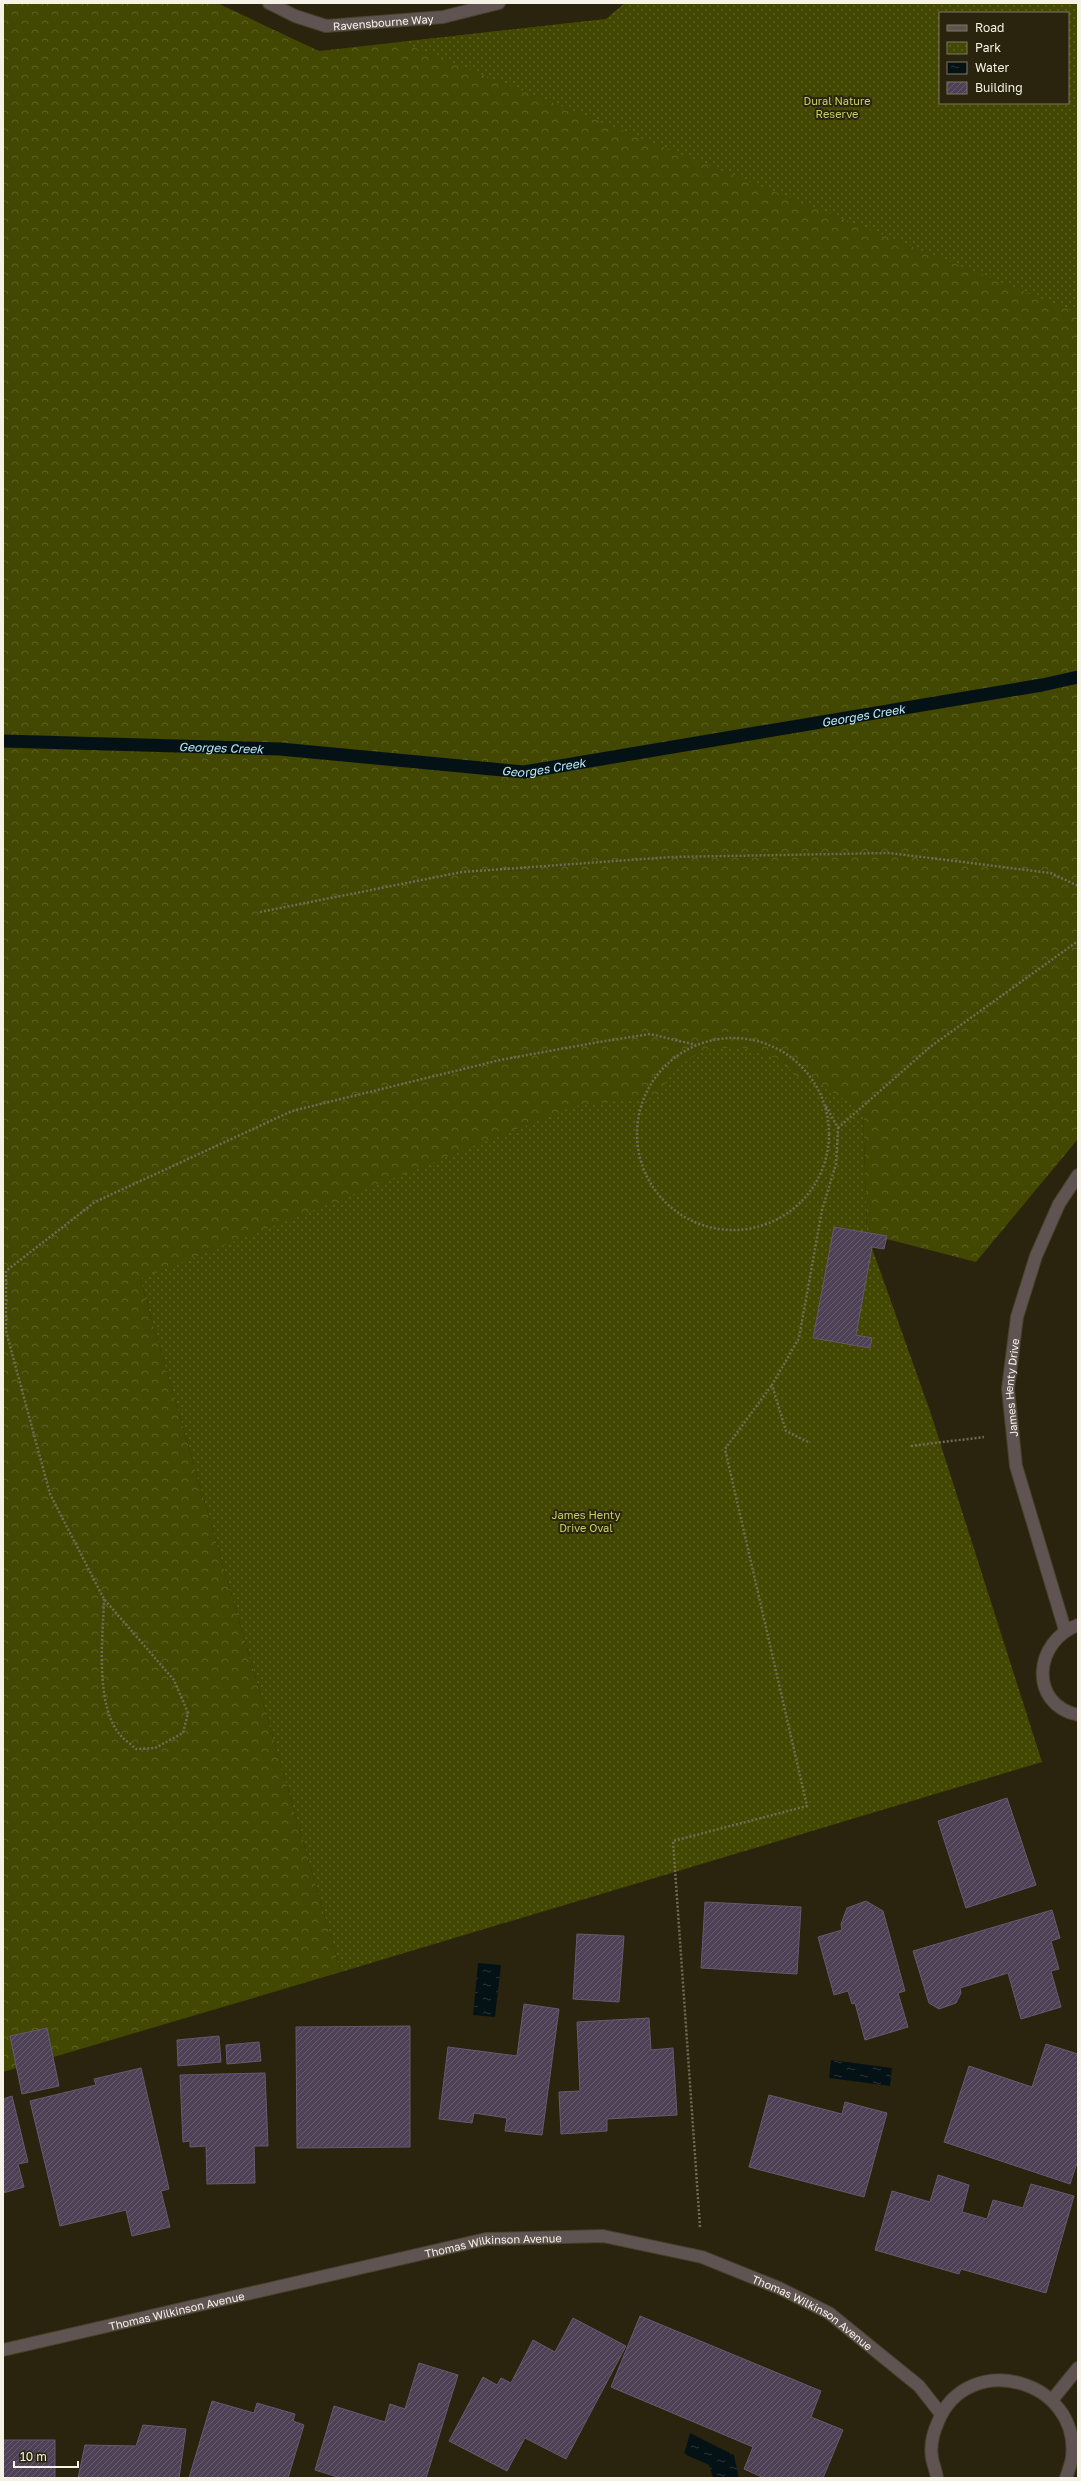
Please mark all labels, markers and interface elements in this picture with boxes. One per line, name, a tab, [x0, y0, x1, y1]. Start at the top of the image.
street label: Ravensbourne Way	[332, 11, 434, 32]
legend	[939, 12, 1069, 104]
text: Road	[975, 20, 1004, 35]
text: Park	[975, 40, 1001, 55]
text: Water	[975, 60, 1009, 75]
text: Building	[975, 80, 1023, 95]
park label: Dural Nature Reserve	[803, 94, 871, 120]
water label: Georges Creek	[820, 700, 907, 729]
water label: Georges Creek	[179, 739, 265, 756]
water label: Georges Creek	[501, 754, 588, 780]
street label: James Henty Drive	[1001, 1338, 1021, 1438]
park label: James Henty Drive Oval	[551, 1508, 621, 1534]
street label: Thomas Wilkinson Avenue	[423, 2231, 562, 2259]
street label: Thomas Wilkinson Avenue	[750, 2271, 875, 2352]
street label: Thomas Wilkinson Avenue	[107, 2288, 245, 2332]
scale bar	[14, 2443, 78, 2469]
text: 10 m	[20, 2449, 47, 2464]

